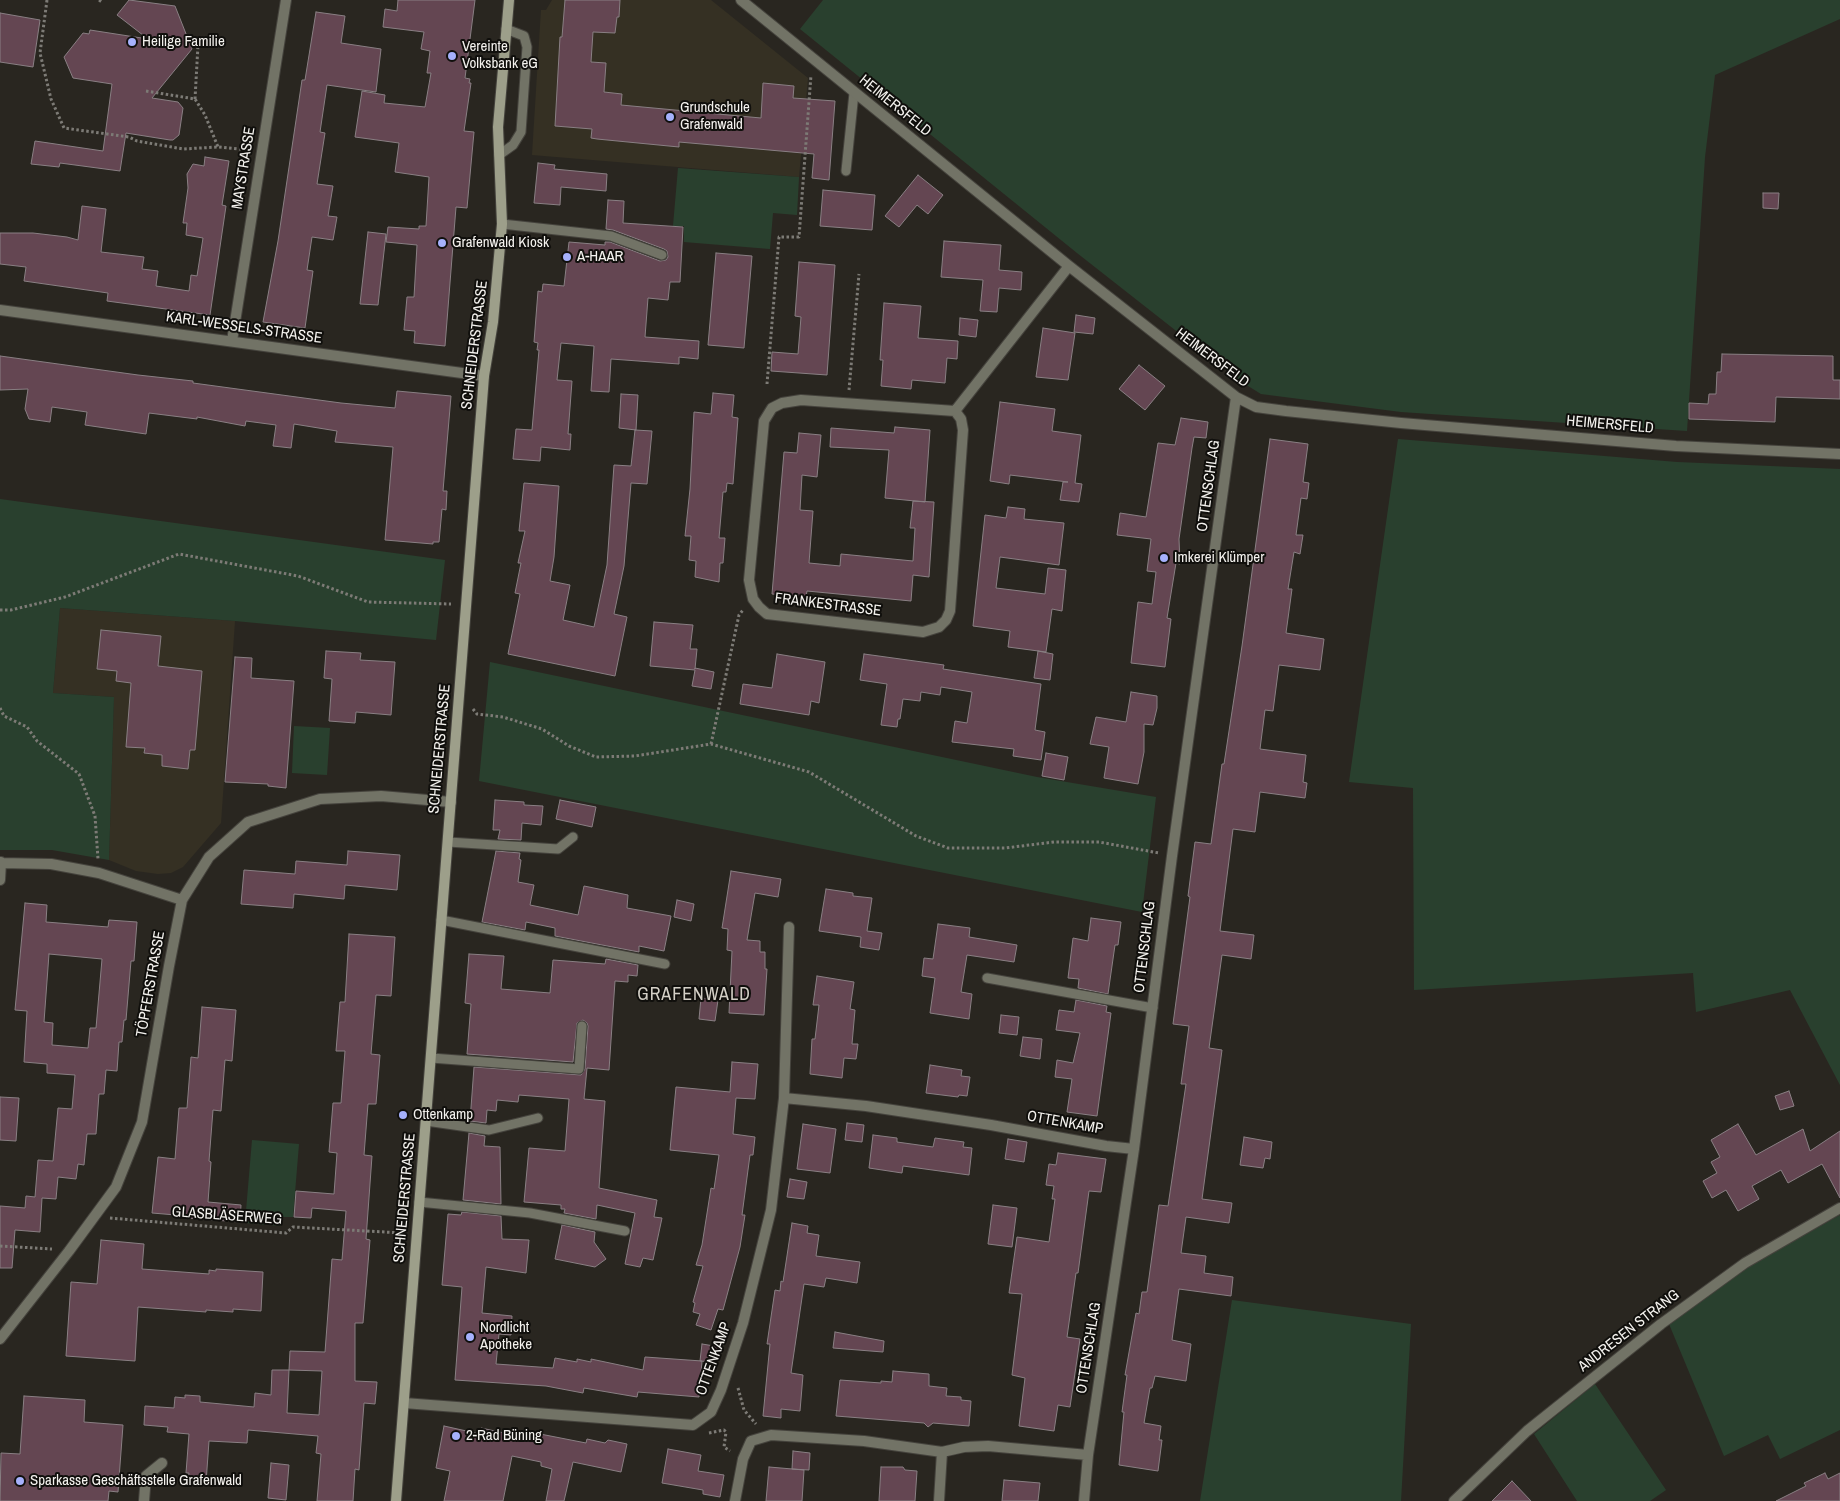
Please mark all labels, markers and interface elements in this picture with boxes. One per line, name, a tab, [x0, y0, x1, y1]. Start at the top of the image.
place label: Heilige Familie	[142, 33, 225, 51]
marker: Heilige Familie	[126, 36, 138, 48]
place label: Vereinte Volksbank eG	[462, 38, 538, 73]
marker: Vereinte Volksbank eG	[446, 50, 458, 62]
street label: HEIMERSFELD	[855, 71, 935, 141]
place label: Grundschule Grafenwald	[680, 99, 750, 134]
marker: Grundschule Grafenwald	[664, 111, 676, 123]
street label: MAYSTRASSE	[229, 126, 259, 210]
place label: Grafenwald Kiosk	[452, 234, 549, 252]
marker: Grafenwald Kiosk	[436, 237, 448, 249]
place label: A-HAAR	[577, 248, 623, 266]
marker: A-HAAR	[561, 251, 573, 263]
street label: SCHNEIDERSTRASSE	[458, 279, 492, 411]
street label: KARL-WESSELS-STRASSE	[165, 308, 323, 348]
street label: HEIMERSFELD	[1172, 324, 1252, 392]
street label: HEIMERSFELD	[1566, 412, 1654, 438]
street label: OTTENSCHLAG	[1194, 439, 1224, 533]
place label: Imkerei Klümper	[1174, 549, 1264, 567]
marker: Imkerei Klümper	[1158, 552, 1170, 564]
street label: FRANKESTRASSE	[774, 590, 882, 620]
street label: SCHNEIDERSTRASSE	[425, 684, 455, 814]
street label: OTTENSCHLAG	[1130, 900, 1160, 994]
street label: TÖPFERSTRASSE	[133, 930, 169, 1038]
district label: GRAFENWALD	[636, 984, 752, 1006]
place label: Ottenkamp	[413, 1106, 473, 1124]
street label: OTTENKAMP	[1026, 1107, 1104, 1139]
marker: Ottenkamp	[397, 1109, 409, 1121]
street label: SCHNEIDERSTRASSE	[390, 1133, 420, 1263]
street label: GLASBLÄSERWEG	[171, 1203, 283, 1229]
street label: ANDRESEN STRANG	[1575, 1286, 1683, 1376]
street label: OTTENSCHLAG	[1073, 1301, 1105, 1395]
place label: Nordlicht Apotheke	[480, 1319, 532, 1354]
street label: OTTENKAMP	[692, 1320, 736, 1398]
marker: Nordlicht Apotheke	[464, 1331, 476, 1343]
place label: 2-Rad Büning	[466, 1427, 542, 1445]
marker: 2-Rad Büning	[450, 1430, 462, 1442]
place label: Sparkasse Geschäftsstelle Grafenwald	[30, 1472, 242, 1490]
marker: Sparkasse Geschäftsstelle Grafenwald	[14, 1475, 26, 1487]

